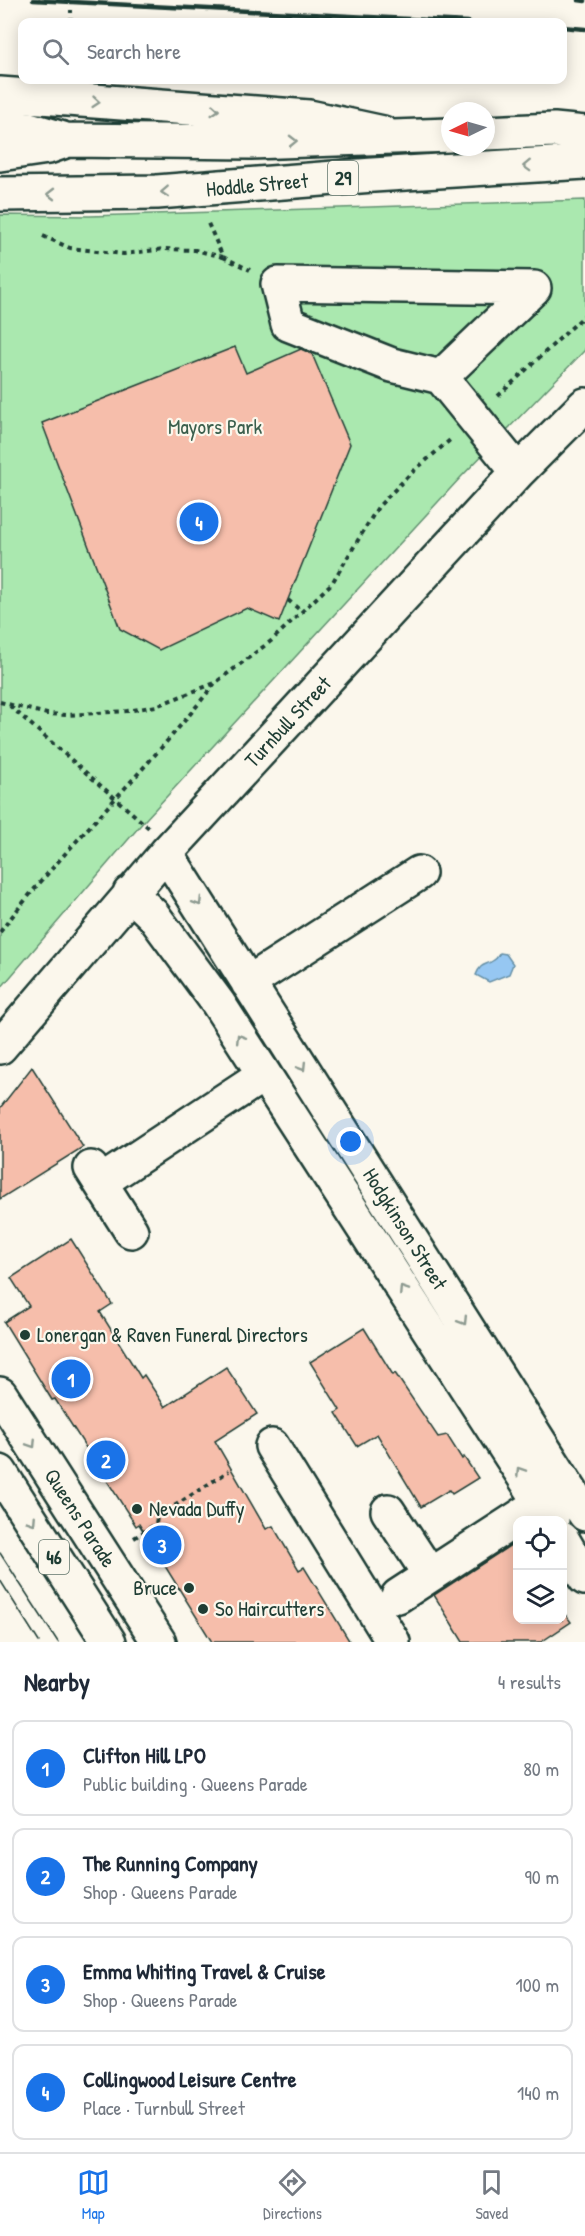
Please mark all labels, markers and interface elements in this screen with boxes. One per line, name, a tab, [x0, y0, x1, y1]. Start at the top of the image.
search box	[18, 18, 567, 84]
icon: search	[39, 35, 72, 68]
text: Search here	[87, 36, 181, 66]
one-way arrow	[91, 95, 100, 108]
north arrow	[441, 102, 495, 156]
one-way arrow	[210, 104, 219, 117]
one-way arrow	[289, 135, 298, 147]
one-way arrow	[522, 159, 531, 172]
road number: 29	[328, 161, 358, 195]
street label: Hoddle Street	[205, 166, 310, 203]
one-way arrow	[160, 185, 169, 198]
one-way arrow	[46, 188, 55, 200]
park label: Mayors Park	[168, 412, 262, 441]
pin: 4	[180, 500, 218, 544]
street label: Turnbull Street	[238, 669, 338, 774]
one-way arrow	[191, 895, 202, 906]
one-way arrow	[235, 1034, 247, 1044]
one-way arrow	[295, 1060, 306, 1071]
your location	[336, 1127, 365, 1156]
street label: Hodgkinson Street	[356, 1162, 455, 1296]
one-way arrow	[398, 1286, 410, 1296]
one-way arrow	[455, 1314, 466, 1325]
place label: Lonergan & Raven Funeral Directors	[37, 1320, 308, 1349]
marker: Lonergan & Raven Funeral Directors	[18, 1328, 32, 1342]
pin: 1	[52, 1356, 90, 1402]
one-way arrow	[24, 1437, 35, 1448]
pin: 2	[86, 1438, 126, 1482]
street label: Queens Parade	[38, 1463, 123, 1573]
one-way arrow	[516, 1467, 528, 1477]
place label: Nevada Duffy	[149, 1494, 245, 1523]
marker: Nevada Duffy	[130, 1502, 144, 1516]
one-way arrow	[24, 1515, 36, 1525]
map controls	[513, 1516, 567, 1624]
button: locate	[513, 1516, 567, 1570]
pin: 3	[142, 1522, 182, 1568]
road number: 46	[39, 1540, 69, 1574]
button: layers	[513, 1570, 567, 1624]
place label: Bruce	[133, 1573, 177, 1602]
marker: Bruce	[182, 1581, 196, 1595]
place label: So Haircutters	[215, 1594, 324, 1623]
marker: So Haircutters	[196, 1602, 210, 1616]
text: Nearby	[24, 1664, 90, 1699]
text: 4 results	[498, 1668, 561, 1695]
text: Clifton Hill LPO	[83, 1740, 206, 1770]
text: 1	[42, 1755, 49, 1782]
text: 80 m	[523, 1755, 559, 1782]
text: Public building · Queens Parade	[83, 1770, 308, 1797]
text: The Running Company	[83, 1848, 258, 1878]
text: 2	[41, 1863, 50, 1890]
text: 90 m	[525, 1863, 559, 1890]
text: Shop · Queens Parade	[83, 1878, 238, 1905]
text: Emma Whiting Travel & Cruise	[83, 1956, 325, 1986]
text: 3	[41, 1971, 50, 1998]
text: 100 m	[516, 1971, 559, 1998]
text: Shop · Queens Parade	[83, 1986, 238, 2013]
text: Collingwood Leisure Centre	[83, 2064, 297, 2094]
text: 4	[42, 2079, 49, 2106]
text: 140 m	[517, 2079, 559, 2106]
text: Place · Turnbull Street	[83, 2094, 245, 2121]
tab: Map	[77, 2166, 110, 2224]
tab: Directions	[263, 2166, 322, 2224]
tab: Saved	[475, 2166, 508, 2224]

